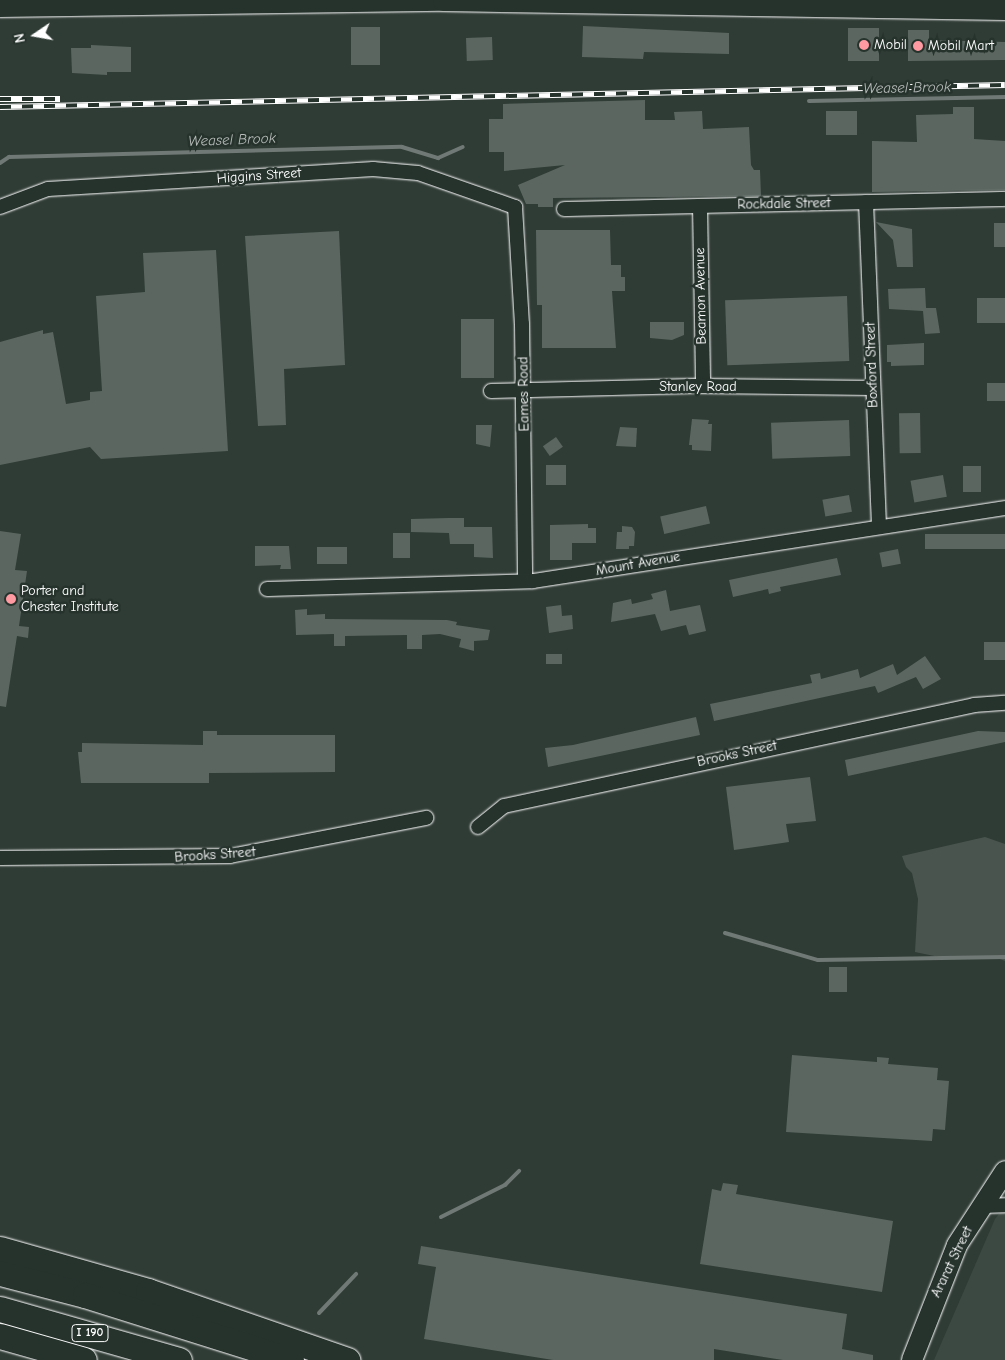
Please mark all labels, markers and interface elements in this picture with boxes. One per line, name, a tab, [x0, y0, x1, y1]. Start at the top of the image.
north arrow	[10, 10, 60, 60]
text: N	[11, 32, 29, 44]
place label: Mobil	[874, 37, 907, 53]
place label: Mobil Mart	[928, 38, 994, 54]
marker: Mobil	[858, 39, 870, 51]
marker: Mobil Mart	[912, 40, 924, 52]
water label: Weasel Brook	[863, 78, 951, 98]
water label: Weasel Brook	[188, 129, 276, 151]
street label: Higgins Street	[216, 165, 302, 187]
street label: Rockdale Street	[737, 195, 831, 213]
street label: Beamon Avenue	[692, 247, 710, 345]
street label: Boxford Street	[862, 322, 882, 408]
street label: Eames Road	[515, 356, 533, 432]
street label: Stanley Road	[659, 379, 737, 395]
street label: Mount Avenue	[595, 548, 681, 580]
place label: Porter and Chester Institute	[21, 583, 119, 616]
marker: Porter and Chester Institute	[5, 593, 17, 605]
street label: Brooks Street	[696, 737, 778, 771]
street label: Brooks Street	[174, 844, 256, 866]
street label: Ararat Street	[928, 1224, 976, 1300]
road number: I 190	[71, 1324, 109, 1342]

